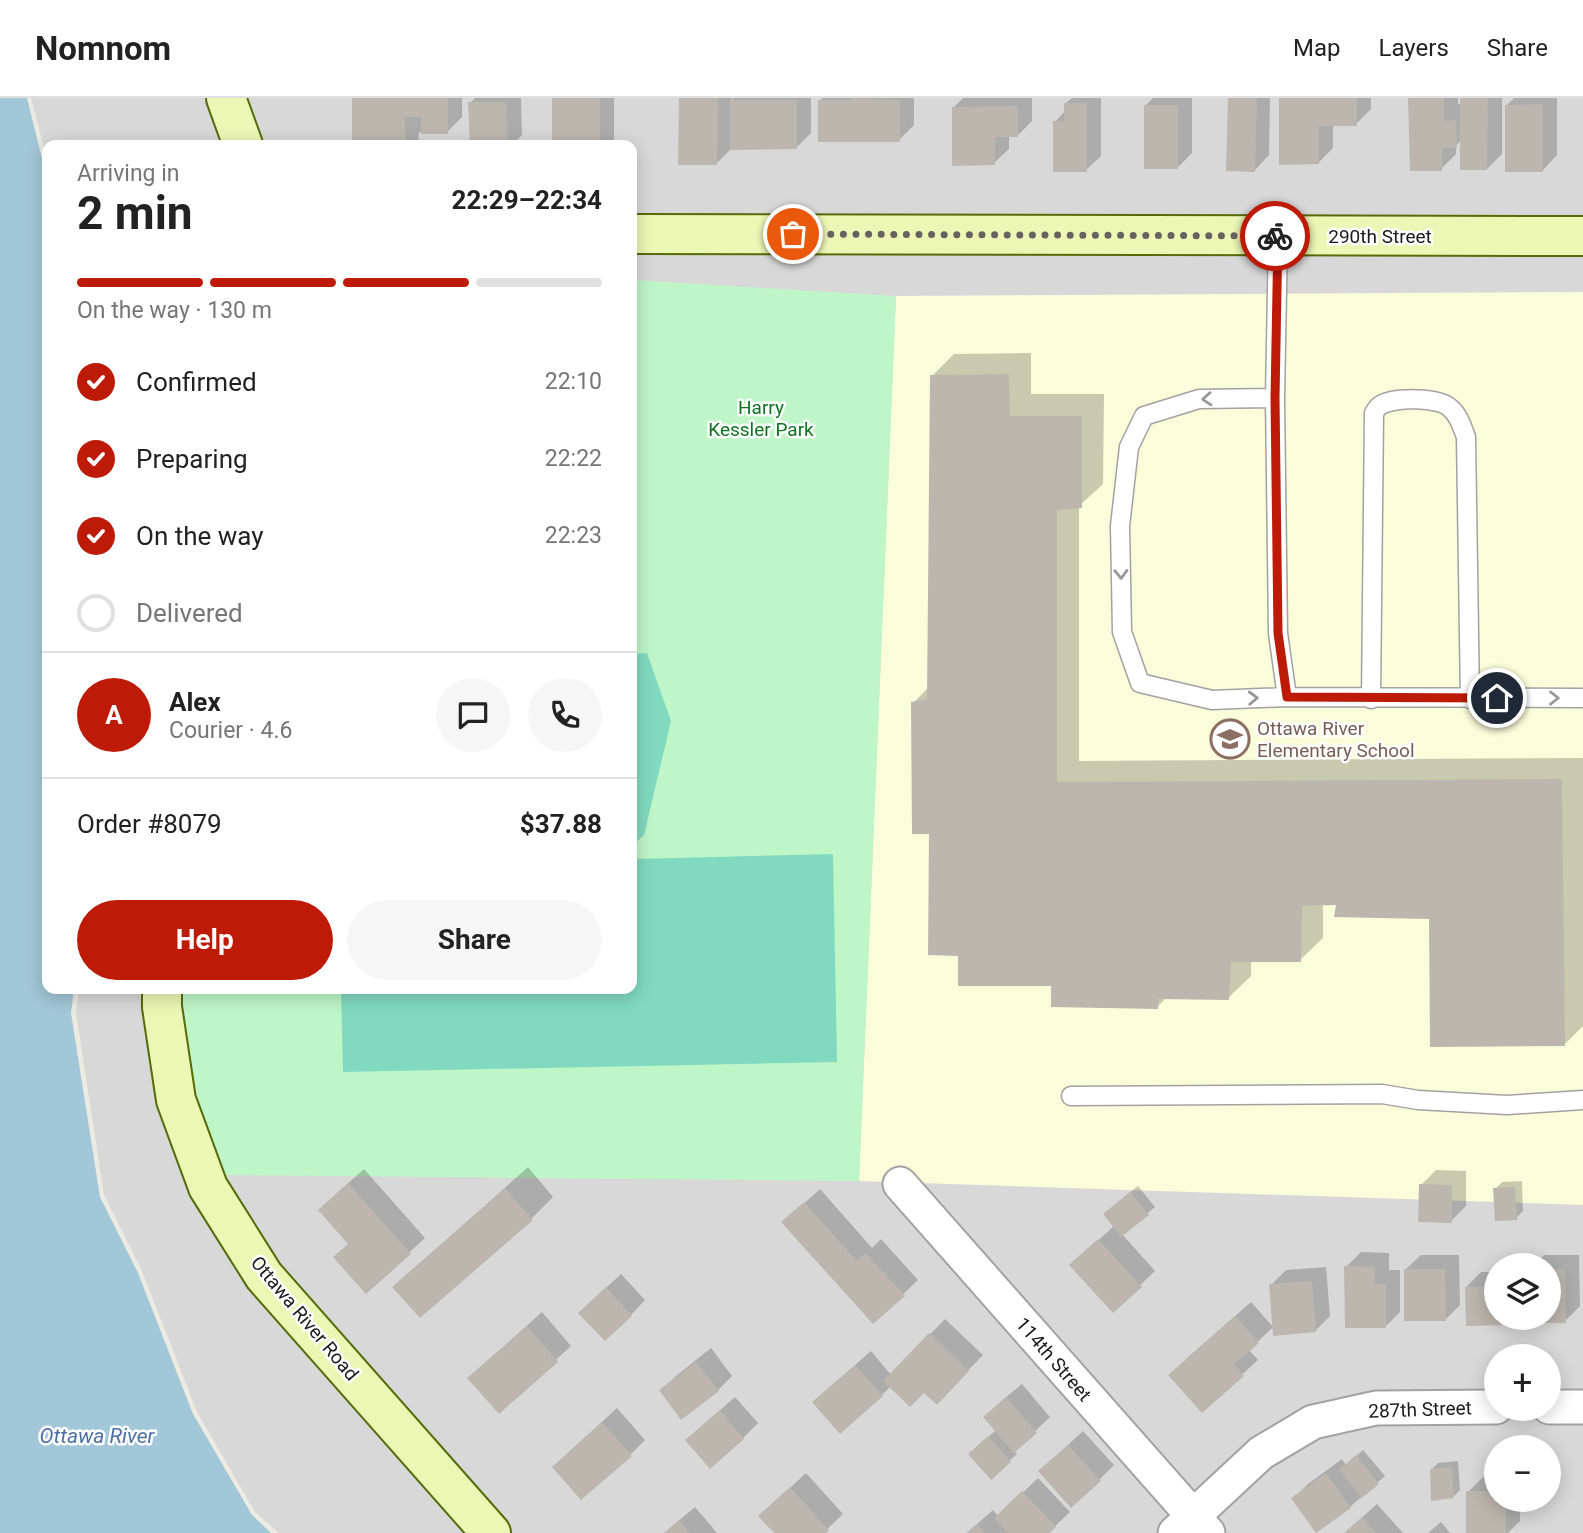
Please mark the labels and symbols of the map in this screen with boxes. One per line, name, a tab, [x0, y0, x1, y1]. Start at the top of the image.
courier	[1240, 201, 1310, 271]
pin	[763, 204, 823, 264]
street label: 290th Street	[1328, 225, 1432, 248]
one-way arrow	[1201, 391, 1212, 406]
park label: Harry Kessler Park	[708, 396, 814, 441]
one-way arrow	[1113, 570, 1129, 580]
pin	[1467, 668, 1527, 728]
one-way arrow	[1550, 690, 1560, 706]
one-way arrow	[1248, 691, 1259, 706]
place label: Ottawa River Elementary School	[1257, 717, 1415, 762]
school or university icon: Ottawa River Elementary School	[1209, 718, 1251, 760]
street label: Ottawa River Road	[246, 1251, 363, 1385]
street label: 114th Street	[1011, 1313, 1096, 1406]
street label: 287th Street	[1368, 1396, 1472, 1423]
water label: Ottawa River	[40, 1424, 156, 1448]

